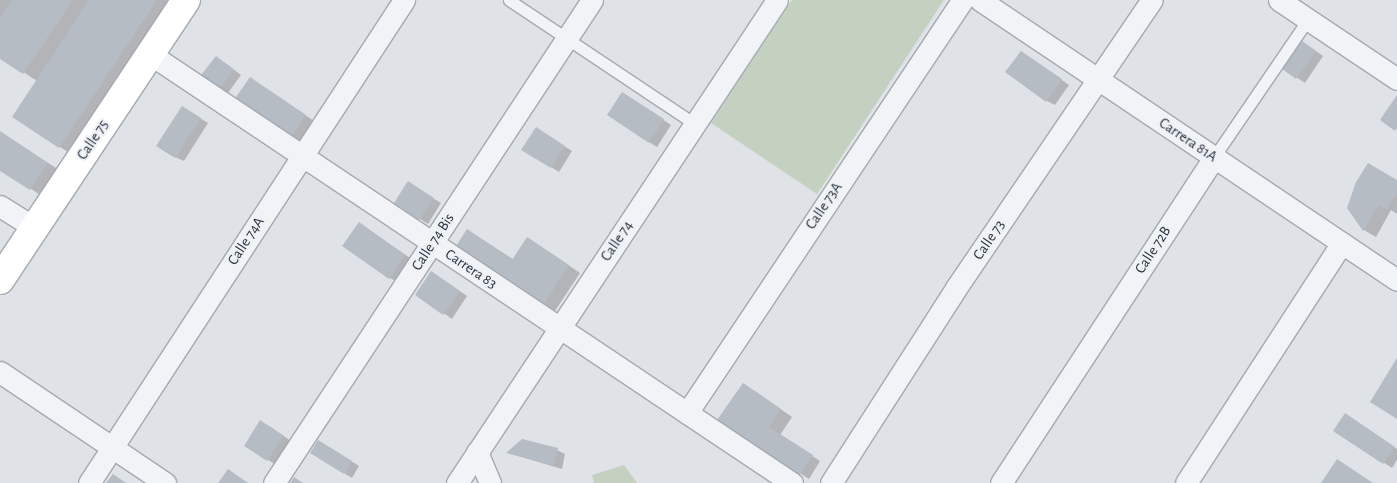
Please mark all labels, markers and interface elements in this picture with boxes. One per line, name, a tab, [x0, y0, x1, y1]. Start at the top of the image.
street label: Carrera 81A	[1156, 114, 1220, 166]
street label: Calle 75	[73, 117, 113, 163]
street label: Calle 73A	[802, 179, 846, 233]
street label: Calle 74 Bis	[408, 210, 458, 274]
street label: Calle 74A	[224, 214, 268, 268]
street label: Calle 74	[597, 217, 637, 265]
street label: Calle 73	[969, 217, 1009, 263]
street label: Calle 72B	[1131, 223, 1175, 277]
street label: Carrera 83	[442, 245, 500, 293]

